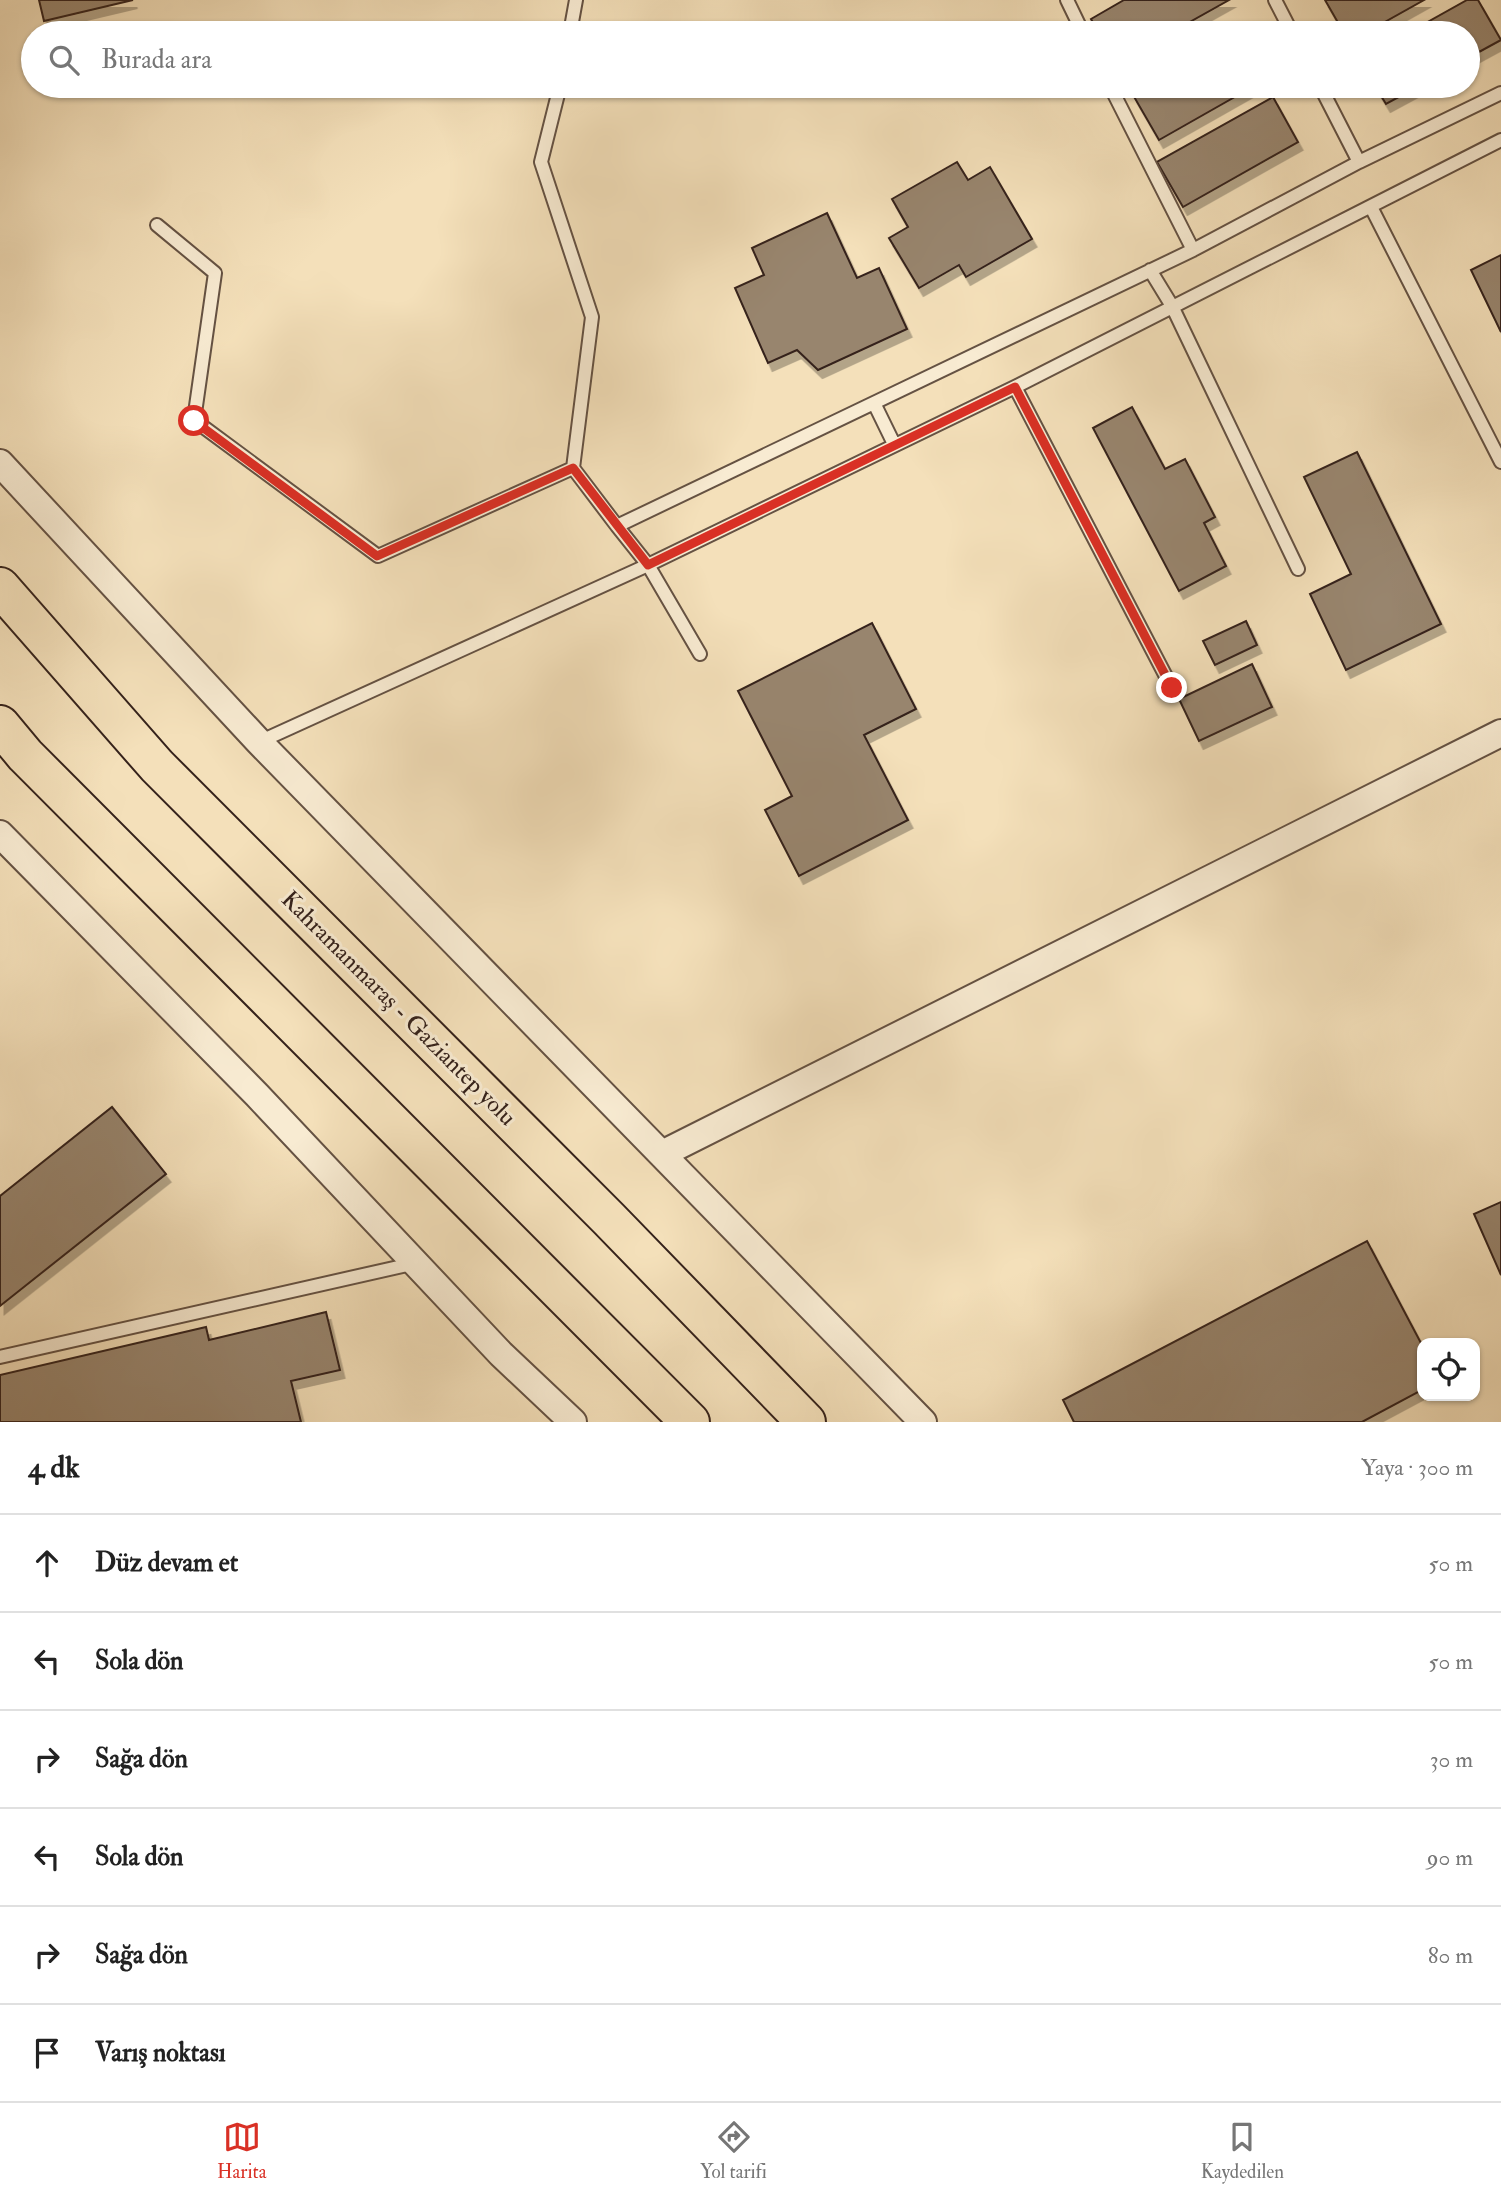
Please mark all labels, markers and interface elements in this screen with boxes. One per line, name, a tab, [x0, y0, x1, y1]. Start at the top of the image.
search box	[21, 21, 1480, 98]
icon: search	[45, 41, 83, 79]
text: Burada ara	[101, 44, 212, 76]
route start	[178, 405, 209, 436]
route end	[1156, 672, 1187, 703]
street label: Kahramanmaraş - Gaziantep yolu	[275, 884, 523, 1132]
map controls	[1417, 1338, 1480, 1401]
button: locate	[1417, 1338, 1480, 1401]
text: 4 dk	[28, 1449, 80, 1486]
text: Yaya · 300 m	[1361, 1453, 1473, 1482]
icon: ahead	[28, 1544, 66, 1582]
text: Düz devam et	[95, 1547, 238, 1579]
text: 50 m	[1429, 1549, 1473, 1578]
icon: left	[28, 1642, 66, 1680]
text: Sola dön	[95, 1645, 183, 1677]
text: 50 m	[1429, 1647, 1473, 1676]
icon: right	[28, 1740, 66, 1778]
text: Sağa dön	[95, 1743, 188, 1775]
text: 30 m	[1430, 1745, 1473, 1774]
icon: left	[28, 1838, 66, 1876]
text: Sola dön	[95, 1841, 183, 1873]
text: 90 m	[1427, 1843, 1473, 1872]
icon: right	[28, 1936, 66, 1974]
text: Sağa dön	[95, 1939, 188, 1971]
text: 80 m	[1428, 1941, 1473, 1970]
icon: arrive	[28, 2034, 66, 2072]
text: Varış noktası	[95, 2037, 226, 2069]
tab: Harita	[217, 2118, 266, 2184]
tab: Yol tarifi	[700, 2118, 767, 2184]
tab: Kaydedilen	[1201, 2118, 1284, 2184]

